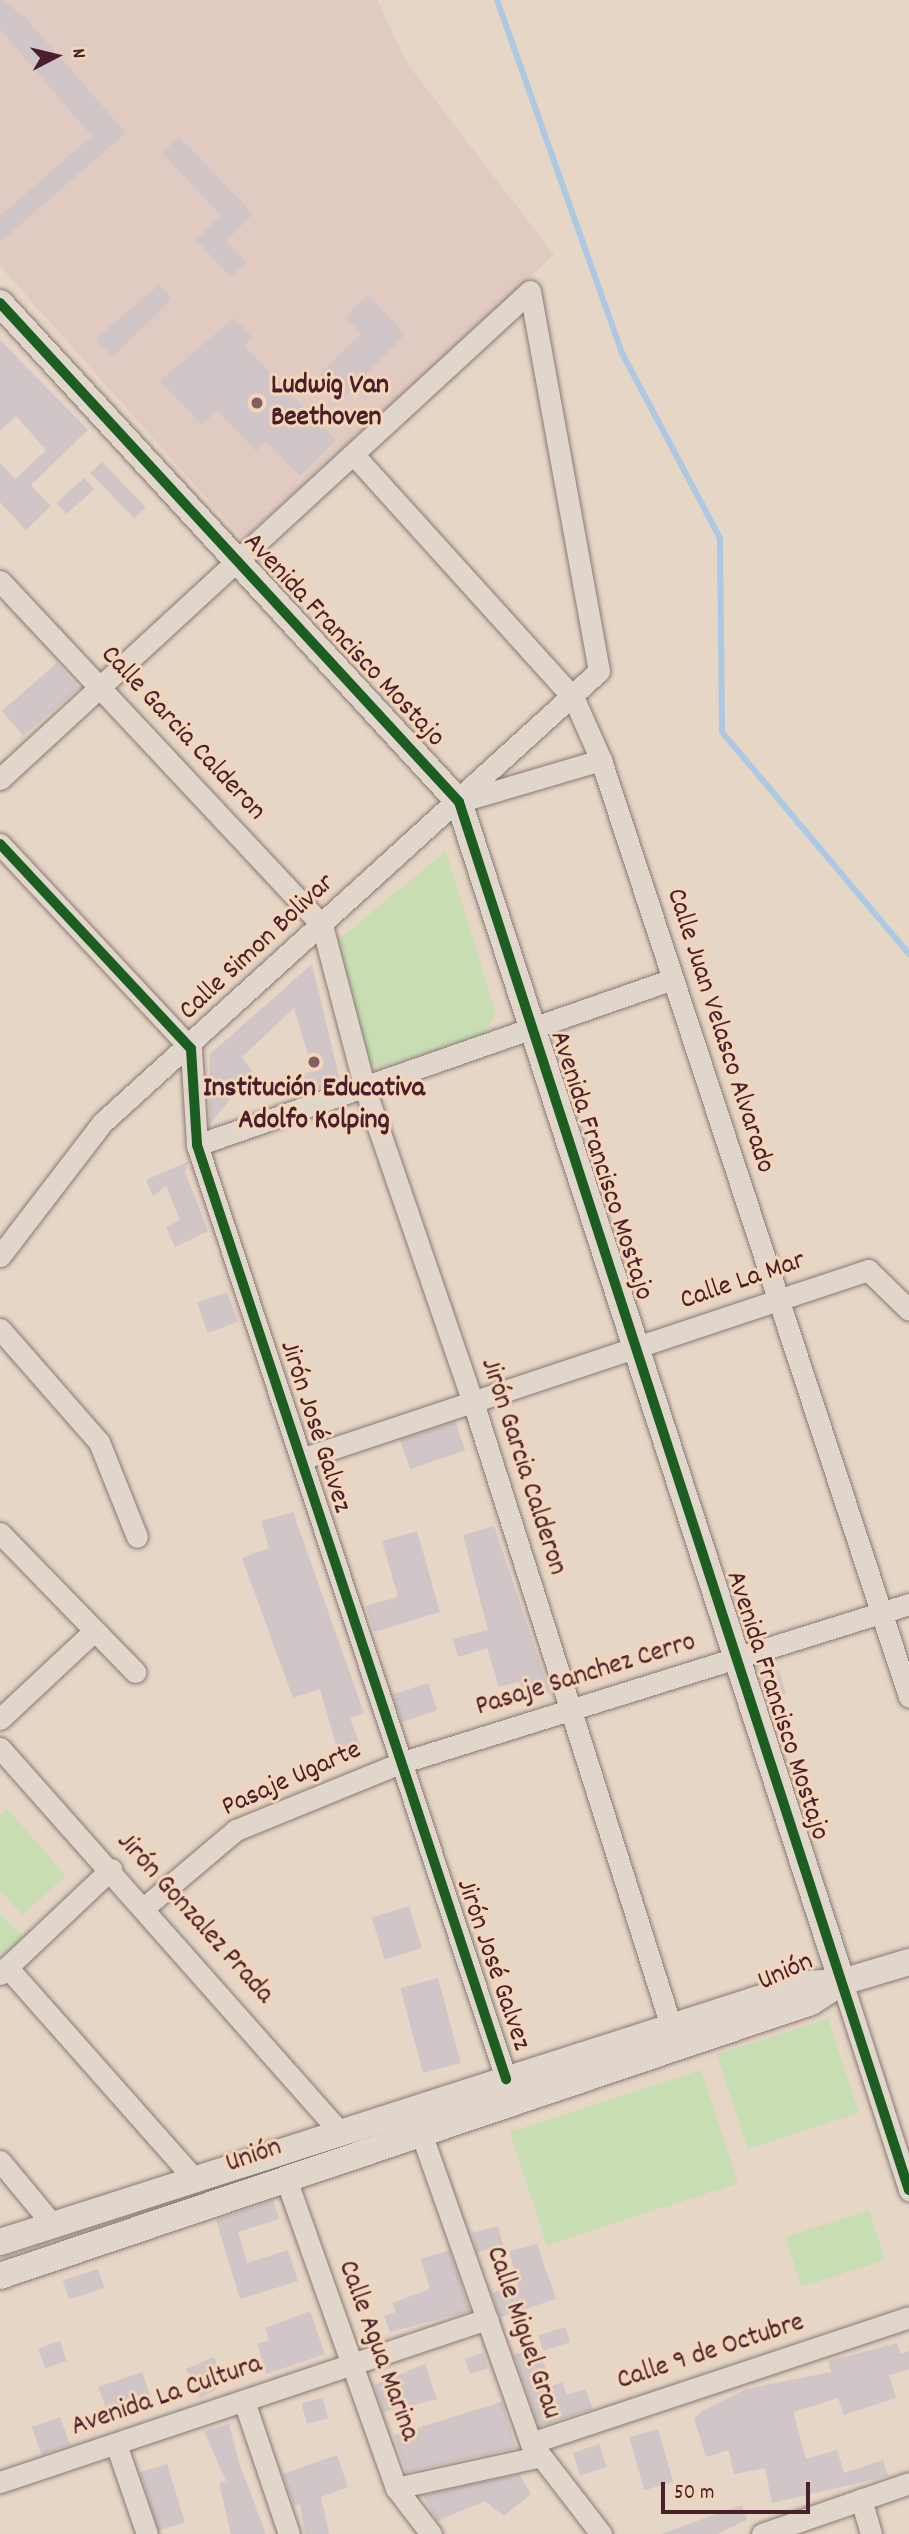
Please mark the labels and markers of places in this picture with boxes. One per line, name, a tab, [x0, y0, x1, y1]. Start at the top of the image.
place label: Ludwig Van Beethoven	[271, 370, 389, 436]
marker: Ludwig Van Beethoven	[249, 395, 265, 411]
marker: Institución Educativa Adolfo Kolping	[306, 1054, 322, 1070]
place label: Institución Educativa Adolfo Kolping	[203, 1073, 425, 1139]

